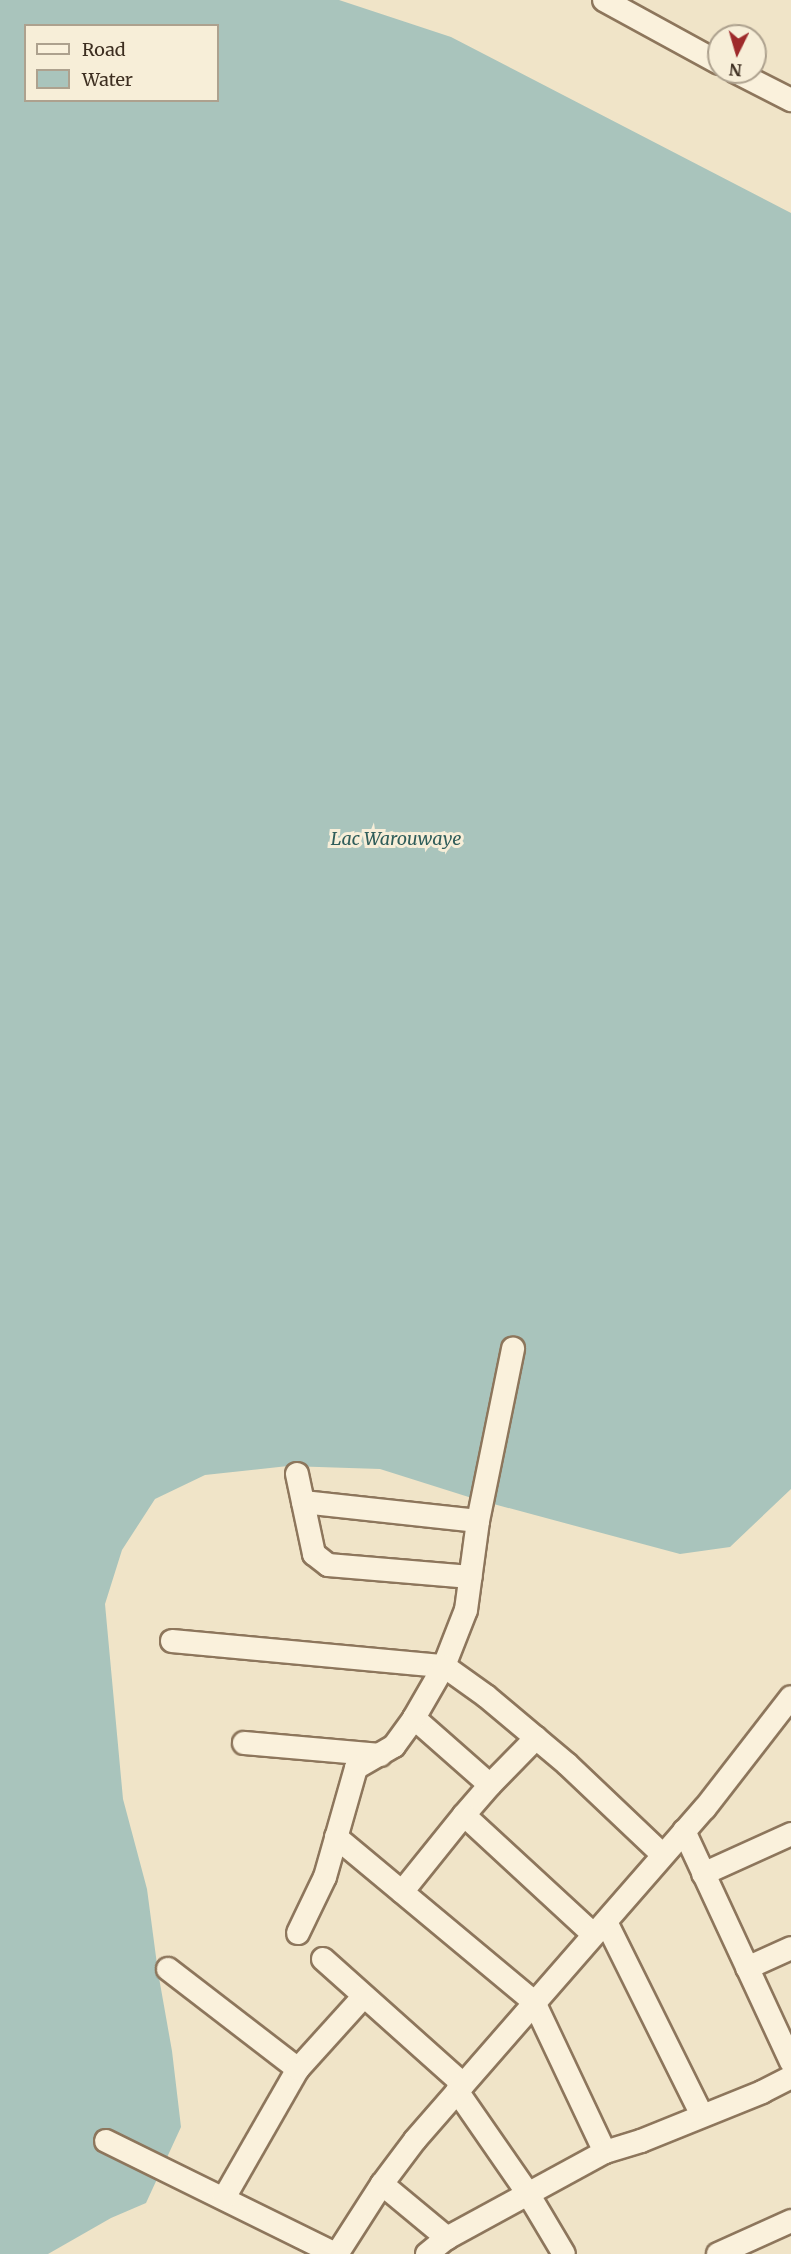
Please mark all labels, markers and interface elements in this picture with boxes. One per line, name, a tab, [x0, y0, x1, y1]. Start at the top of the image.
legend	[24, 24, 219, 102]
north arrow	[707, 24, 767, 84]
text: Road	[82, 38, 126, 61]
text: N	[728, 59, 743, 80]
text: Water	[82, 68, 133, 91]
water label: Lac Warouwaye	[331, 828, 461, 850]

